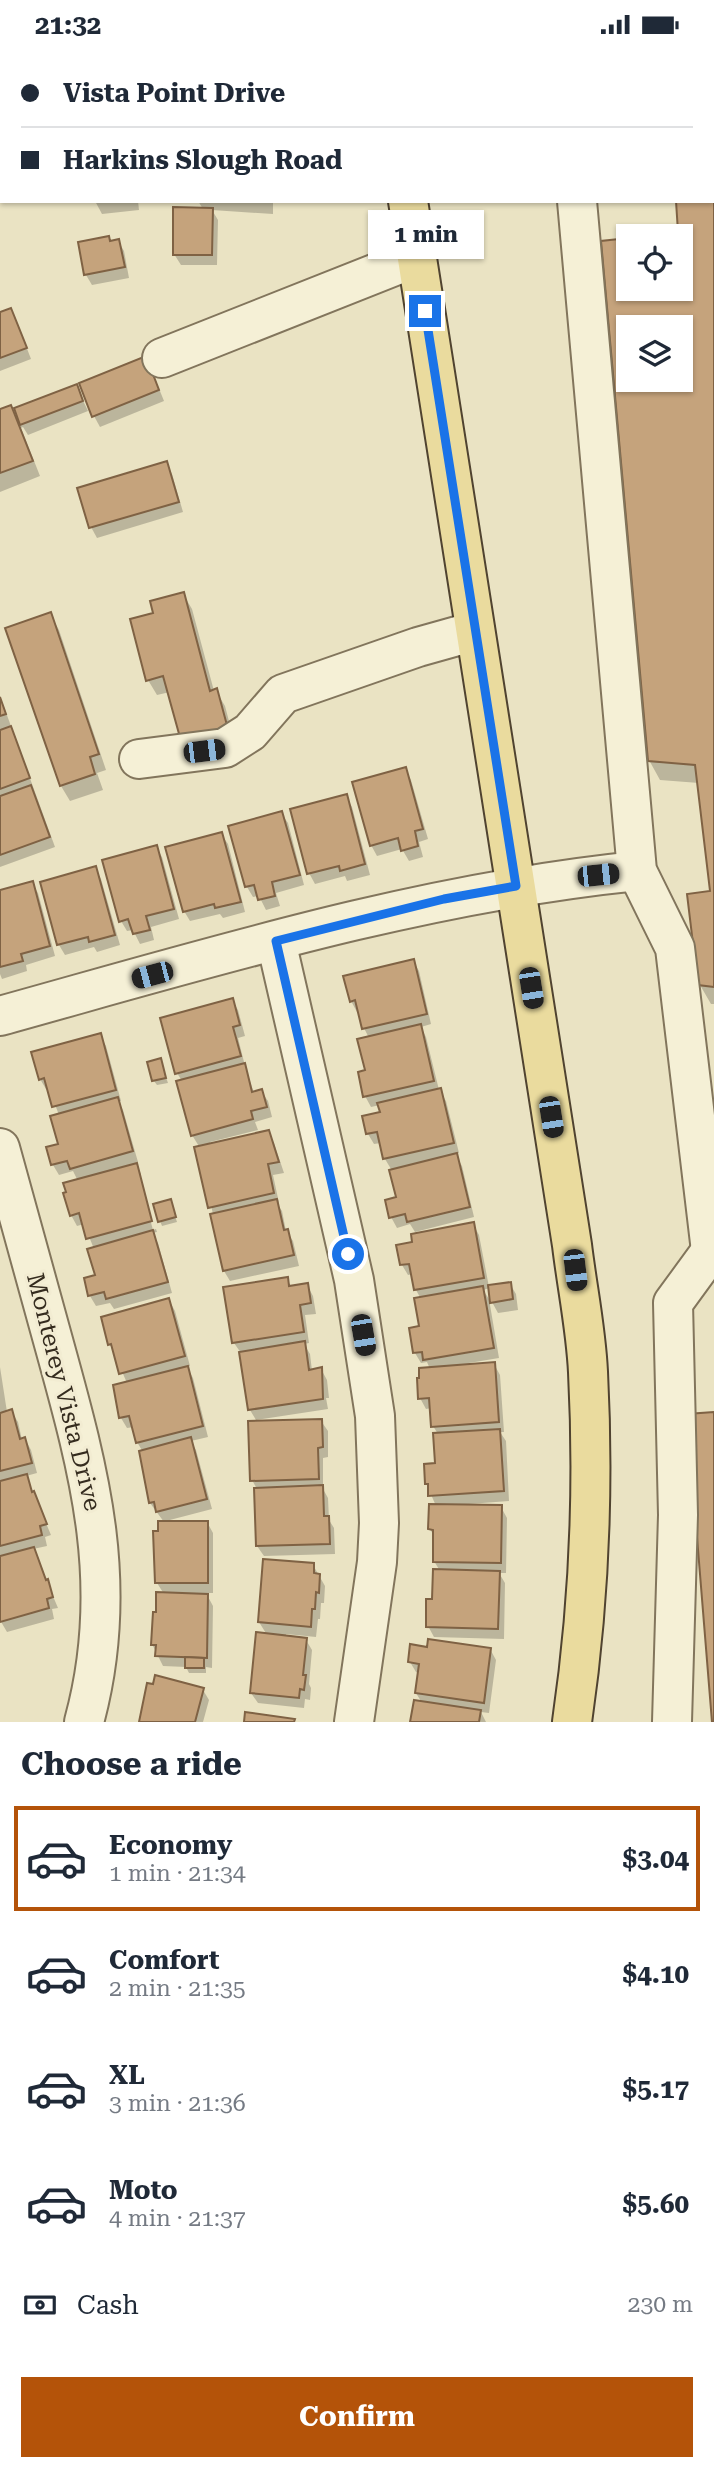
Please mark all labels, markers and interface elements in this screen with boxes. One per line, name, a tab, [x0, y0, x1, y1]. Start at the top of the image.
text: 21:32	[35, 10, 101, 40]
text: Vista Point Drive	[63, 78, 285, 108]
text: Harkins Slough Road	[63, 145, 342, 175]
callout: 1 min	[367, 209, 483, 259]
text: 1 min	[394, 221, 458, 248]
map controls	[616, 224, 693, 392]
button: locate	[616, 224, 693, 301]
route end	[409, 295, 441, 327]
button: layers	[616, 315, 693, 392]
car	[182, 738, 227, 764]
car	[577, 862, 620, 888]
car	[129, 959, 176, 991]
car	[518, 966, 545, 1010]
car	[538, 1095, 565, 1139]
route start	[332, 1238, 364, 1270]
car	[563, 1248, 588, 1292]
street label: Monterey Vista Drive	[21, 1270, 107, 1514]
car	[350, 1312, 377, 1358]
text: Choose a ride	[21, 1745, 242, 1783]
icon: car	[25, 1827, 88, 1890]
text: Economy	[109, 1830, 232, 1860]
text: $3.04	[623, 1844, 689, 1874]
text: 1 min · 21:34	[109, 1860, 246, 1887]
icon: car	[25, 1942, 88, 2005]
text: Comfort	[109, 1945, 219, 1975]
text: $4.10	[623, 1959, 689, 1989]
text: 2 min · 21:35	[109, 1975, 246, 2002]
icon: car	[25, 2057, 88, 2120]
text: XL	[109, 2060, 145, 2090]
text: $5.17	[623, 2074, 689, 2104]
text: 3 min · 21:36	[109, 2090, 246, 2117]
icon: car	[25, 2172, 88, 2235]
text: Moto	[109, 2175, 178, 2205]
text: $5.60	[623, 2189, 689, 2219]
text: 4 min · 21:37	[109, 2205, 246, 2232]
icon: cash	[21, 2286, 59, 2324]
text: Cash	[77, 2290, 139, 2320]
text: 230 m	[628, 2291, 693, 2318]
button: Confirm	[21, 2377, 693, 2457]

